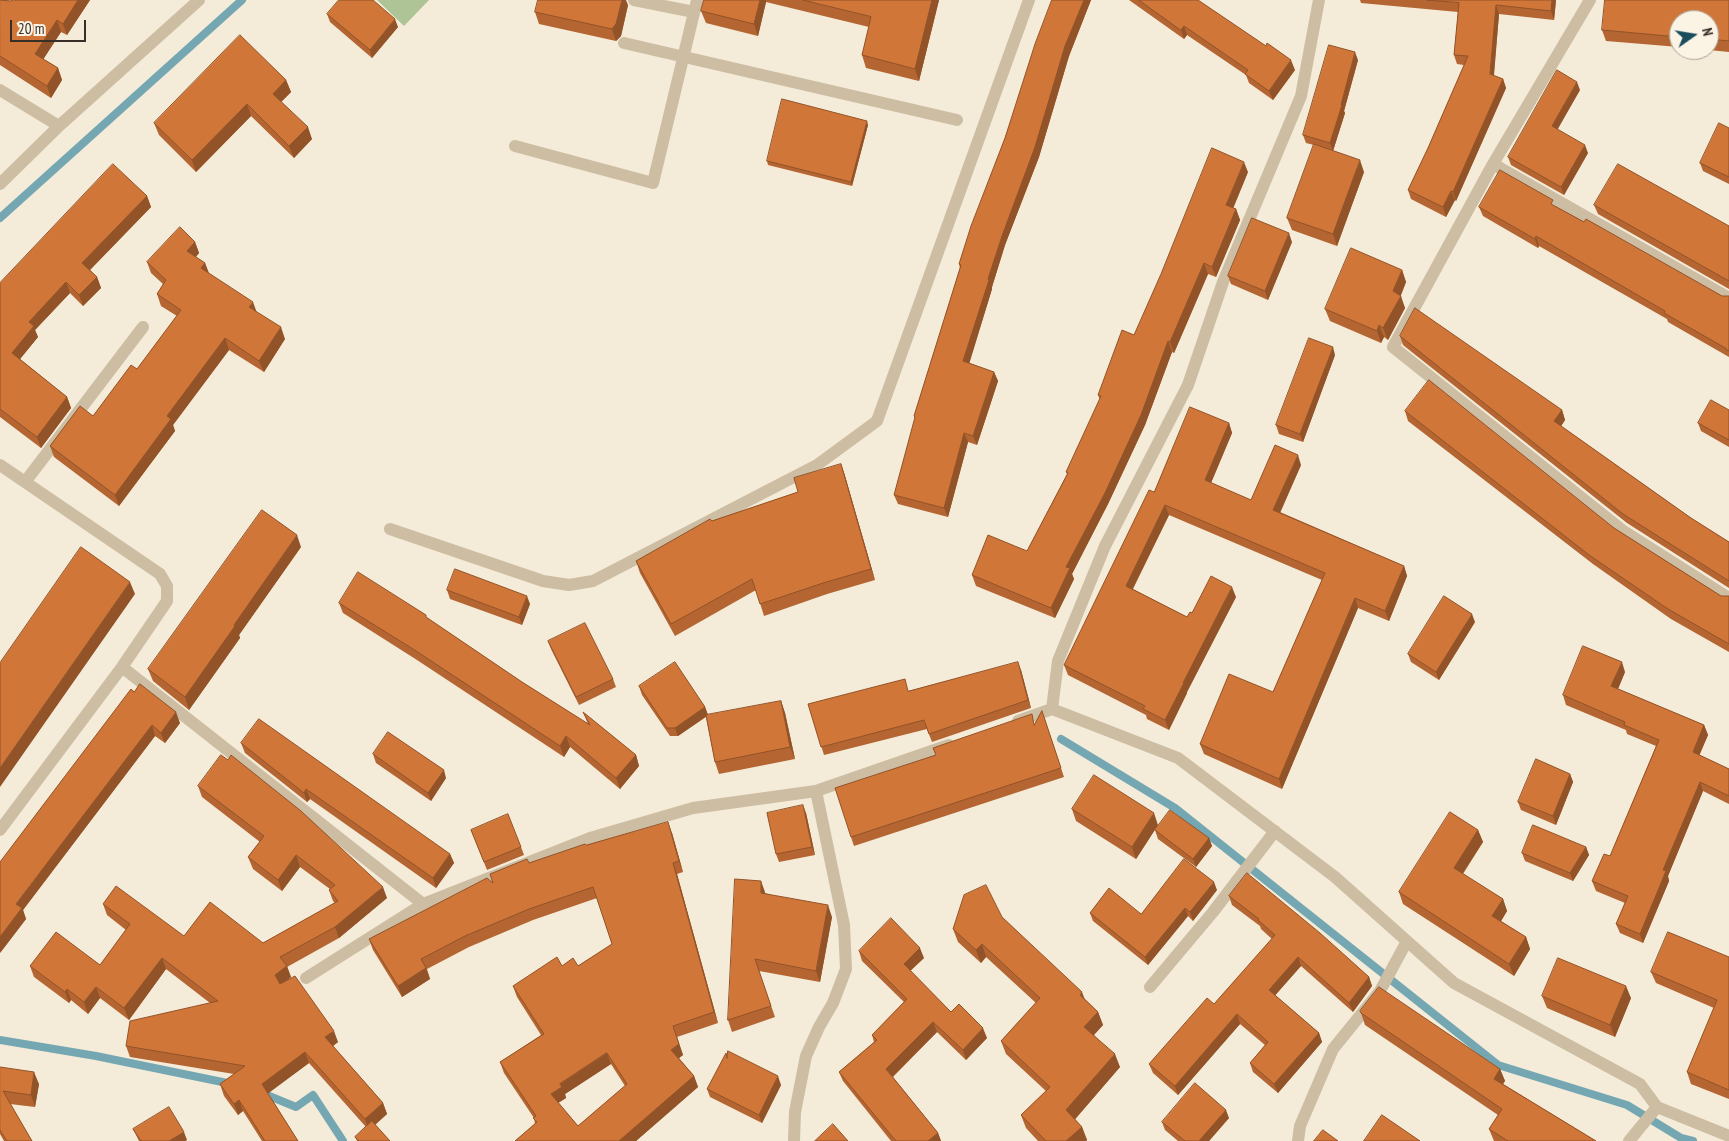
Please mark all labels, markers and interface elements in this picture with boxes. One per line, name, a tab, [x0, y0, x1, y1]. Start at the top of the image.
scale bar	[12, 10, 89, 42]
north arrow	[1669, 10, 1719, 60]
text: 20 m	[18, 19, 44, 38]
text: N	[1698, 26, 1717, 38]

